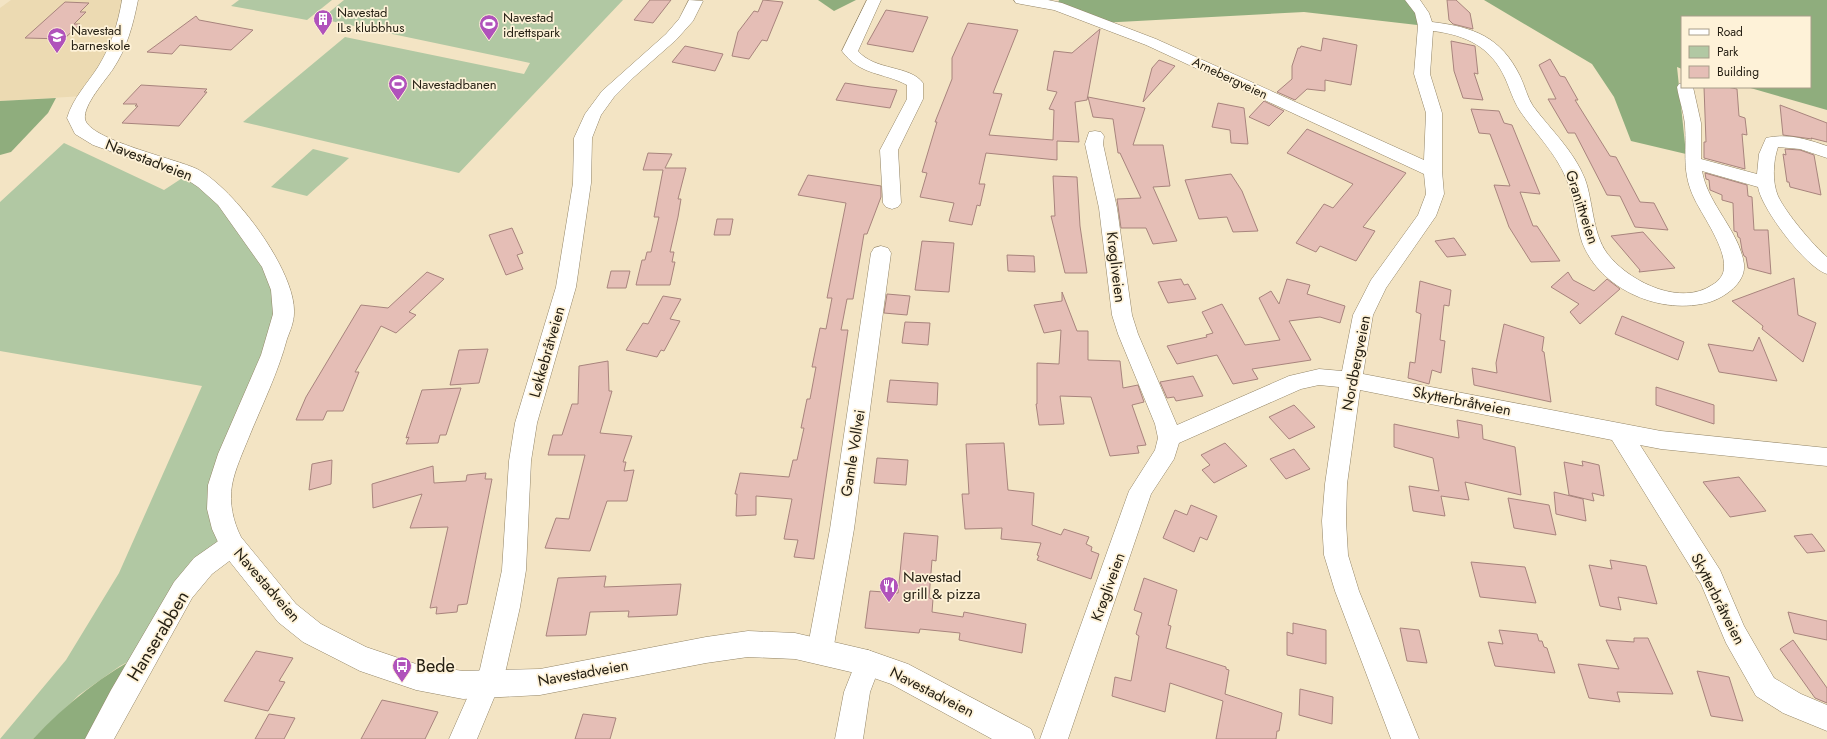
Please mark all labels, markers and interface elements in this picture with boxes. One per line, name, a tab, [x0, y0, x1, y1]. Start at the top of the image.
place label: Navestad ILs klubbhus	[337, 3, 404, 37]
building icon: Navestad ILs klubbhus	[312, 8, 334, 36]
place label: Navestad idrettspark	[503, 8, 560, 42]
sports icon: Navestad idrettspark	[478, 13, 500, 41]
legend	[1681, 16, 1811, 88]
place label: Navestad barneskole	[71, 21, 130, 55]
text: Road	[1717, 23, 1743, 41]
school or university icon: Navestad barneskole	[46, 26, 68, 54]
text: Park	[1717, 43, 1739, 61]
street label: Arnebergveien	[1189, 52, 1271, 104]
text: Building	[1717, 63, 1759, 81]
sports icon: Navestadbanen	[387, 73, 409, 101]
place label: Navestadbanen	[412, 75, 497, 94]
street label: Navestadveien	[102, 133, 196, 187]
street label: Granittveien	[1560, 167, 1604, 247]
street label: Krøgliveien	[1101, 230, 1131, 304]
street label: Løkkebråtveien	[523, 304, 571, 400]
street label: Nordbergveien	[1336, 313, 1376, 413]
street label: Skytterbråtveien	[1411, 381, 1513, 421]
street label: Gamle Vollvei	[835, 408, 871, 498]
street label: Navestadveien	[229, 543, 305, 627]
street label: Krøgliveien	[1085, 550, 1131, 624]
street label: Skytterbråtveien	[1686, 550, 1750, 648]
place label: Navestad grill & pizza	[903, 566, 981, 605]
restaurant icon: Navestad grill & pizza	[878, 575, 900, 603]
street label: Hanserabben	[121, 586, 195, 686]
place label: Bede	[416, 653, 455, 679]
street label: Navestadveien	[536, 654, 630, 692]
bus stop icon: Bede	[391, 655, 413, 683]
street label: Navestadveien	[886, 661, 978, 723]

